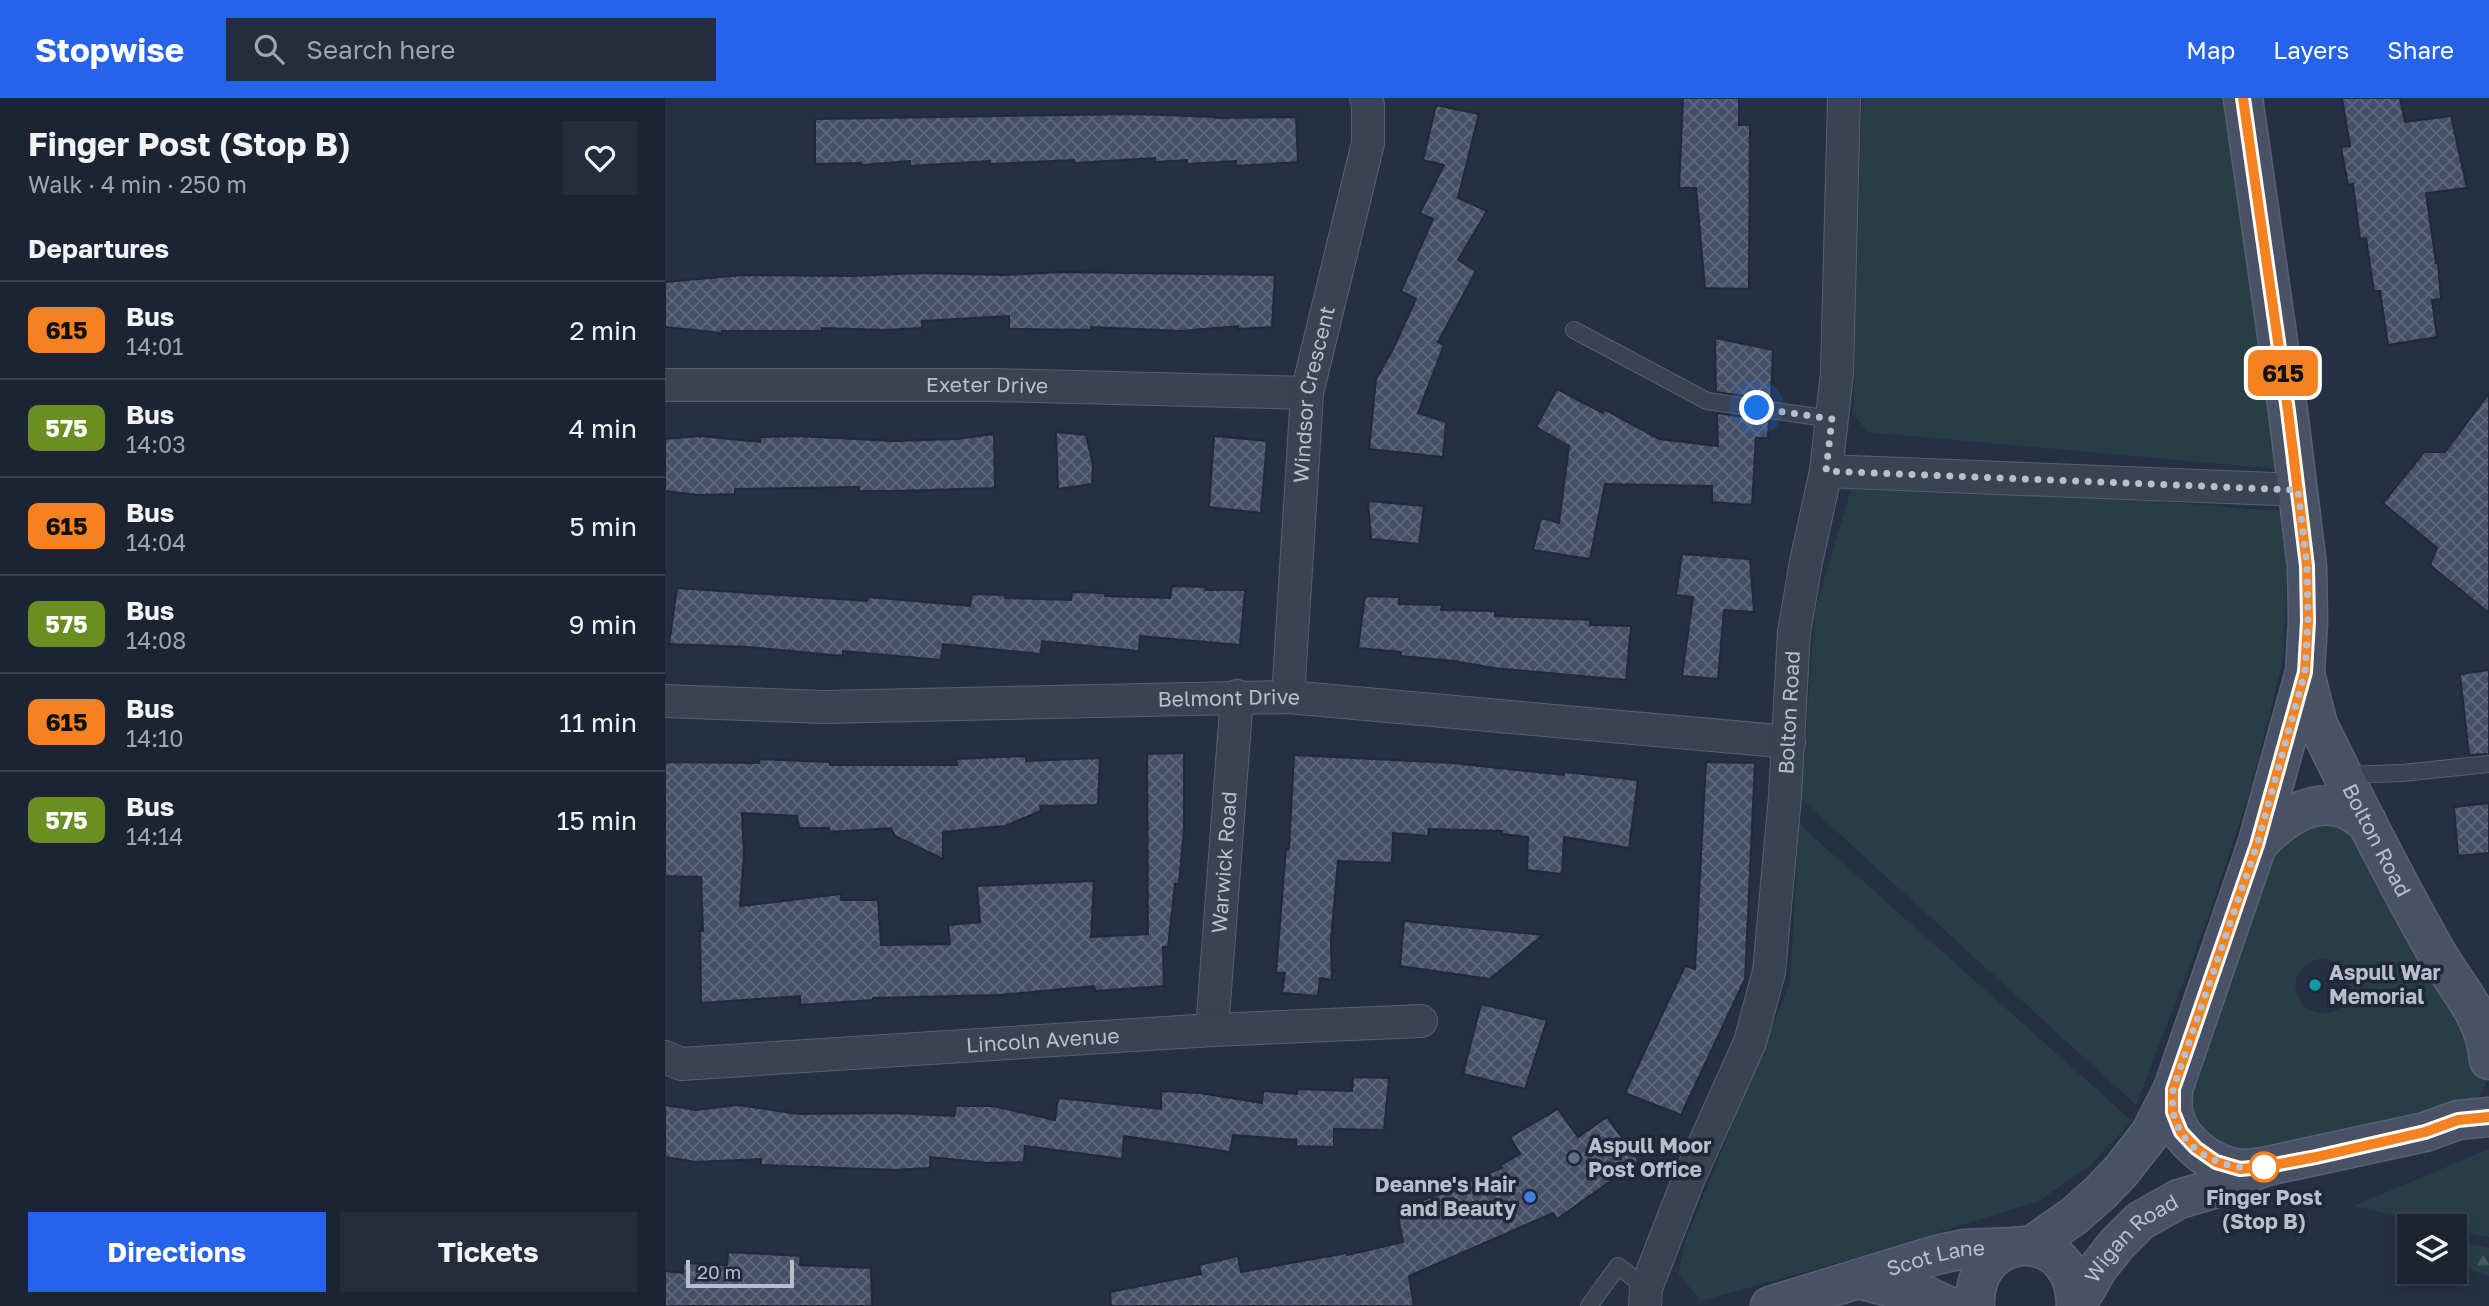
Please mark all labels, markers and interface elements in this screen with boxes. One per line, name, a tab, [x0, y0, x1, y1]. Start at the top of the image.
search box	[226, 18, 716, 81]
text: Stopwise	[35, 30, 184, 69]
icon: search	[250, 30, 288, 68]
text: Search here	[306, 34, 455, 65]
text: Map	[2186, 35, 2235, 64]
text: Layers	[2273, 35, 2349, 64]
text: Share	[2387, 35, 2454, 64]
button: heart	[563, 121, 637, 195]
text: Finger Post (Stop B)	[28, 124, 351, 163]
text: Walk · 4 min · 250 m	[28, 170, 247, 198]
text: Departures	[28, 233, 169, 264]
text: Bus	[126, 301, 174, 332]
street label: Windsor Crescent	[1287, 303, 1340, 484]
text: 615	[45, 315, 88, 344]
text: 2 min	[569, 315, 637, 346]
text: 14:01	[126, 332, 184, 360]
line badge: 615	[2243, 350, 2323, 396]
text: 615	[2262, 358, 2304, 387]
street label: Exeter Drive	[926, 371, 1048, 398]
your location	[1739, 390, 1774, 425]
text: Bus	[126, 399, 174, 430]
text: 575	[45, 413, 88, 442]
text: 4 min	[569, 413, 637, 444]
text: 14:03	[126, 430, 186, 458]
text: Bus	[126, 497, 174, 528]
text: 615	[45, 511, 88, 540]
text: 5 min	[569, 511, 637, 542]
text: 14:04	[126, 528, 186, 556]
text: Bus	[126, 595, 174, 626]
text: 575	[45, 609, 88, 638]
text: 9 min	[569, 609, 637, 640]
text: 14:08	[126, 626, 186, 654]
street label: Bolton Road	[1772, 650, 1805, 775]
street label: Belmont Drive	[1157, 683, 1301, 712]
text: Bus	[126, 693, 174, 724]
text: 615	[45, 707, 88, 736]
text: 11 min	[559, 707, 637, 738]
text: 14:10	[126, 724, 184, 752]
street label: Bolton Road	[2337, 779, 2417, 901]
street label: Warwick Road	[1205, 790, 1242, 934]
text: Bus	[126, 791, 174, 822]
text: 575	[45, 805, 88, 834]
text: 15 min	[557, 805, 637, 836]
text: 14:14	[126, 822, 183, 850]
place label: Aspull War Memorial	[2329, 959, 2441, 1009]
marker: Aspull War Memorial	[2307, 977, 2323, 993]
street label: Lincoln Avenue	[965, 1022, 1120, 1058]
place label: Aspull Moor Post Office	[1588, 1132, 1711, 1182]
marker: Aspull Moor Post Office	[1566, 1150, 1582, 1166]
marker: Finger Post (Stop B)	[2249, 1152, 2279, 1182]
place label: Deanne's Hair and Beauty	[1375, 1171, 1516, 1221]
place label: Finger Post (Stop B)	[2206, 1184, 2322, 1234]
street label: Wigan Road	[2078, 1188, 2183, 1287]
marker: Deanne's Hair and Beauty	[1522, 1189, 1538, 1205]
button: Directions	[28, 1212, 326, 1292]
button: Tickets	[340, 1212, 637, 1292]
map controls	[2397, 1214, 2467, 1284]
button: layers	[2397, 1214, 2467, 1284]
street label: Scot Lane	[1883, 1234, 1985, 1281]
scale bar	[686, 1257, 795, 1289]
text: 20 m	[697, 1260, 741, 1283]

